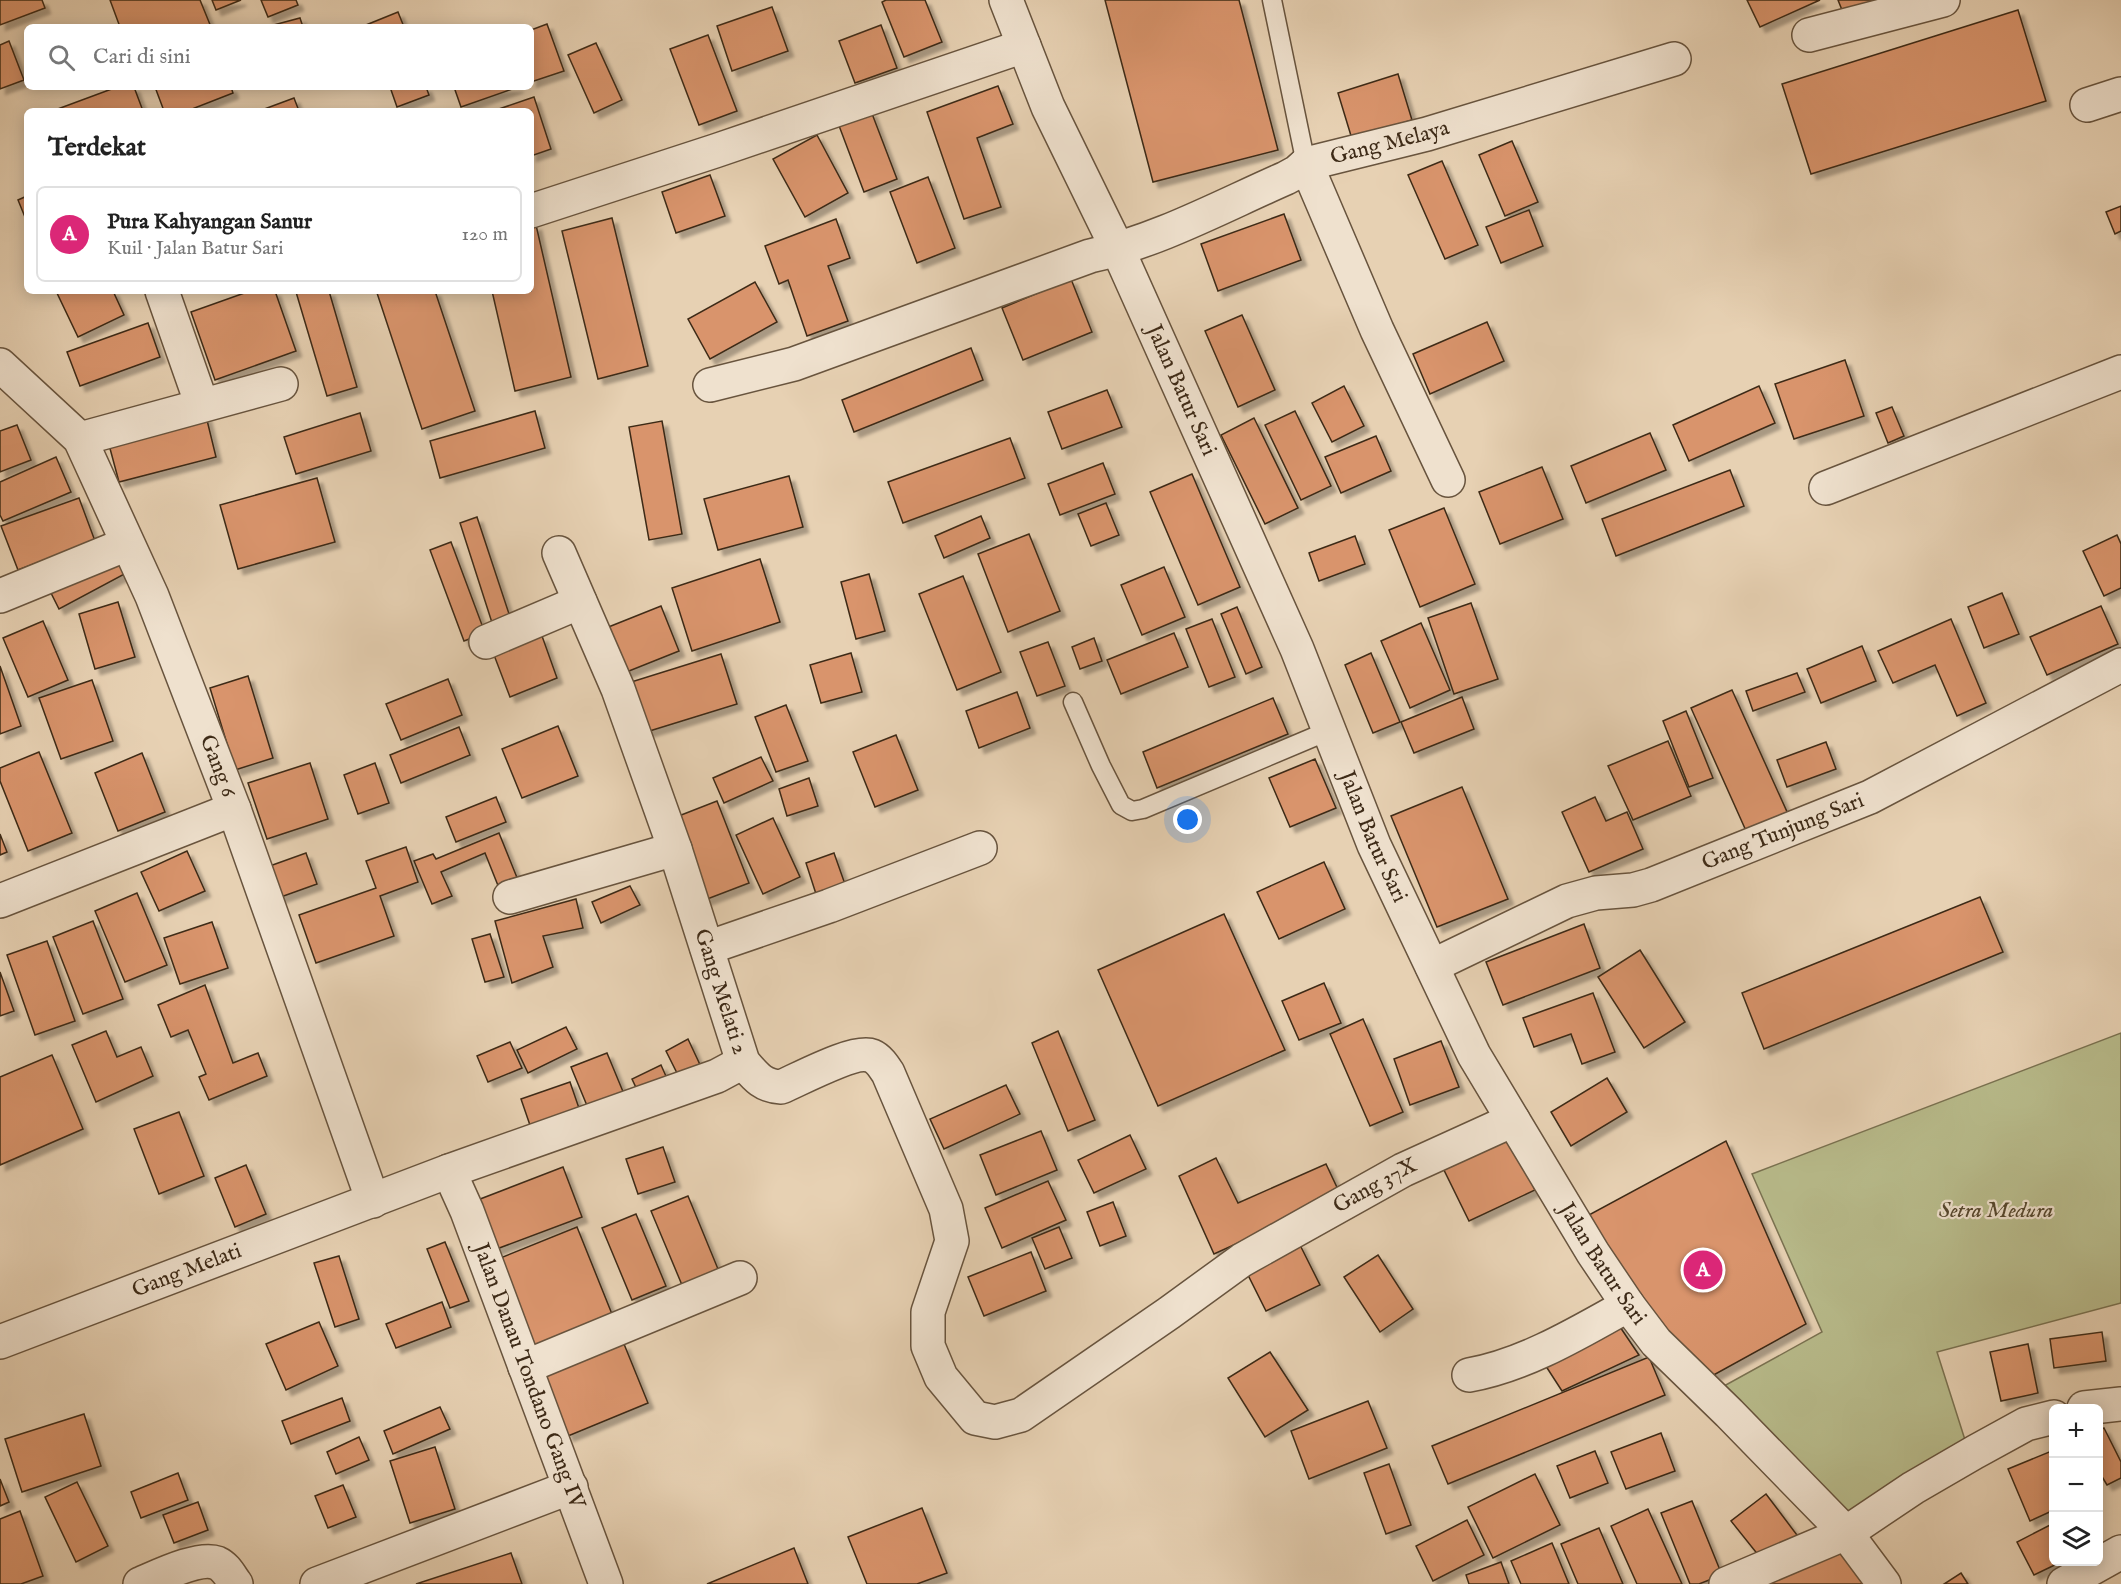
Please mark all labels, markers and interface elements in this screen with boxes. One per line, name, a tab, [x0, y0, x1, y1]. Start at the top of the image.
search box	[24, 24, 534, 90]
icon: search	[45, 41, 78, 74]
text: Cari di sini	[93, 43, 191, 71]
street label: Gang Melaya	[1327, 114, 1453, 171]
text: Terdekat	[48, 131, 146, 164]
text: Pura Kahyangan Sanur	[107, 208, 312, 236]
text: A	[63, 222, 76, 247]
text: 120 m	[462, 222, 508, 247]
text: Kuil · Jalan Batur Sari	[107, 236, 284, 261]
street label: Jalan Batur Sari	[1138, 318, 1223, 460]
street label: Gang 6	[193, 731, 242, 802]
street label: Jalan Batur Sari	[1331, 764, 1413, 907]
street label: Gang Tunjung Sari	[1698, 787, 1868, 877]
your location	[1173, 805, 1202, 834]
street label: Gang Melati 2	[687, 926, 754, 1058]
street label: Gang 37X	[1328, 1151, 1422, 1220]
street label: Jalan Batur Sari	[1551, 1195, 1653, 1331]
park label: Setra Medura	[1939, 1197, 2053, 1225]
street label: Gang Melati	[128, 1237, 246, 1304]
street label: Jalan Danau Tondano Gang IV	[465, 1237, 591, 1513]
pin: A	[1684, 1248, 1722, 1292]
map controls	[2049, 1404, 2103, 1566]
button: +	[2049, 1404, 2103, 1458]
button: −	[2049, 1458, 2103, 1512]
button: layers	[2049, 1512, 2103, 1566]

